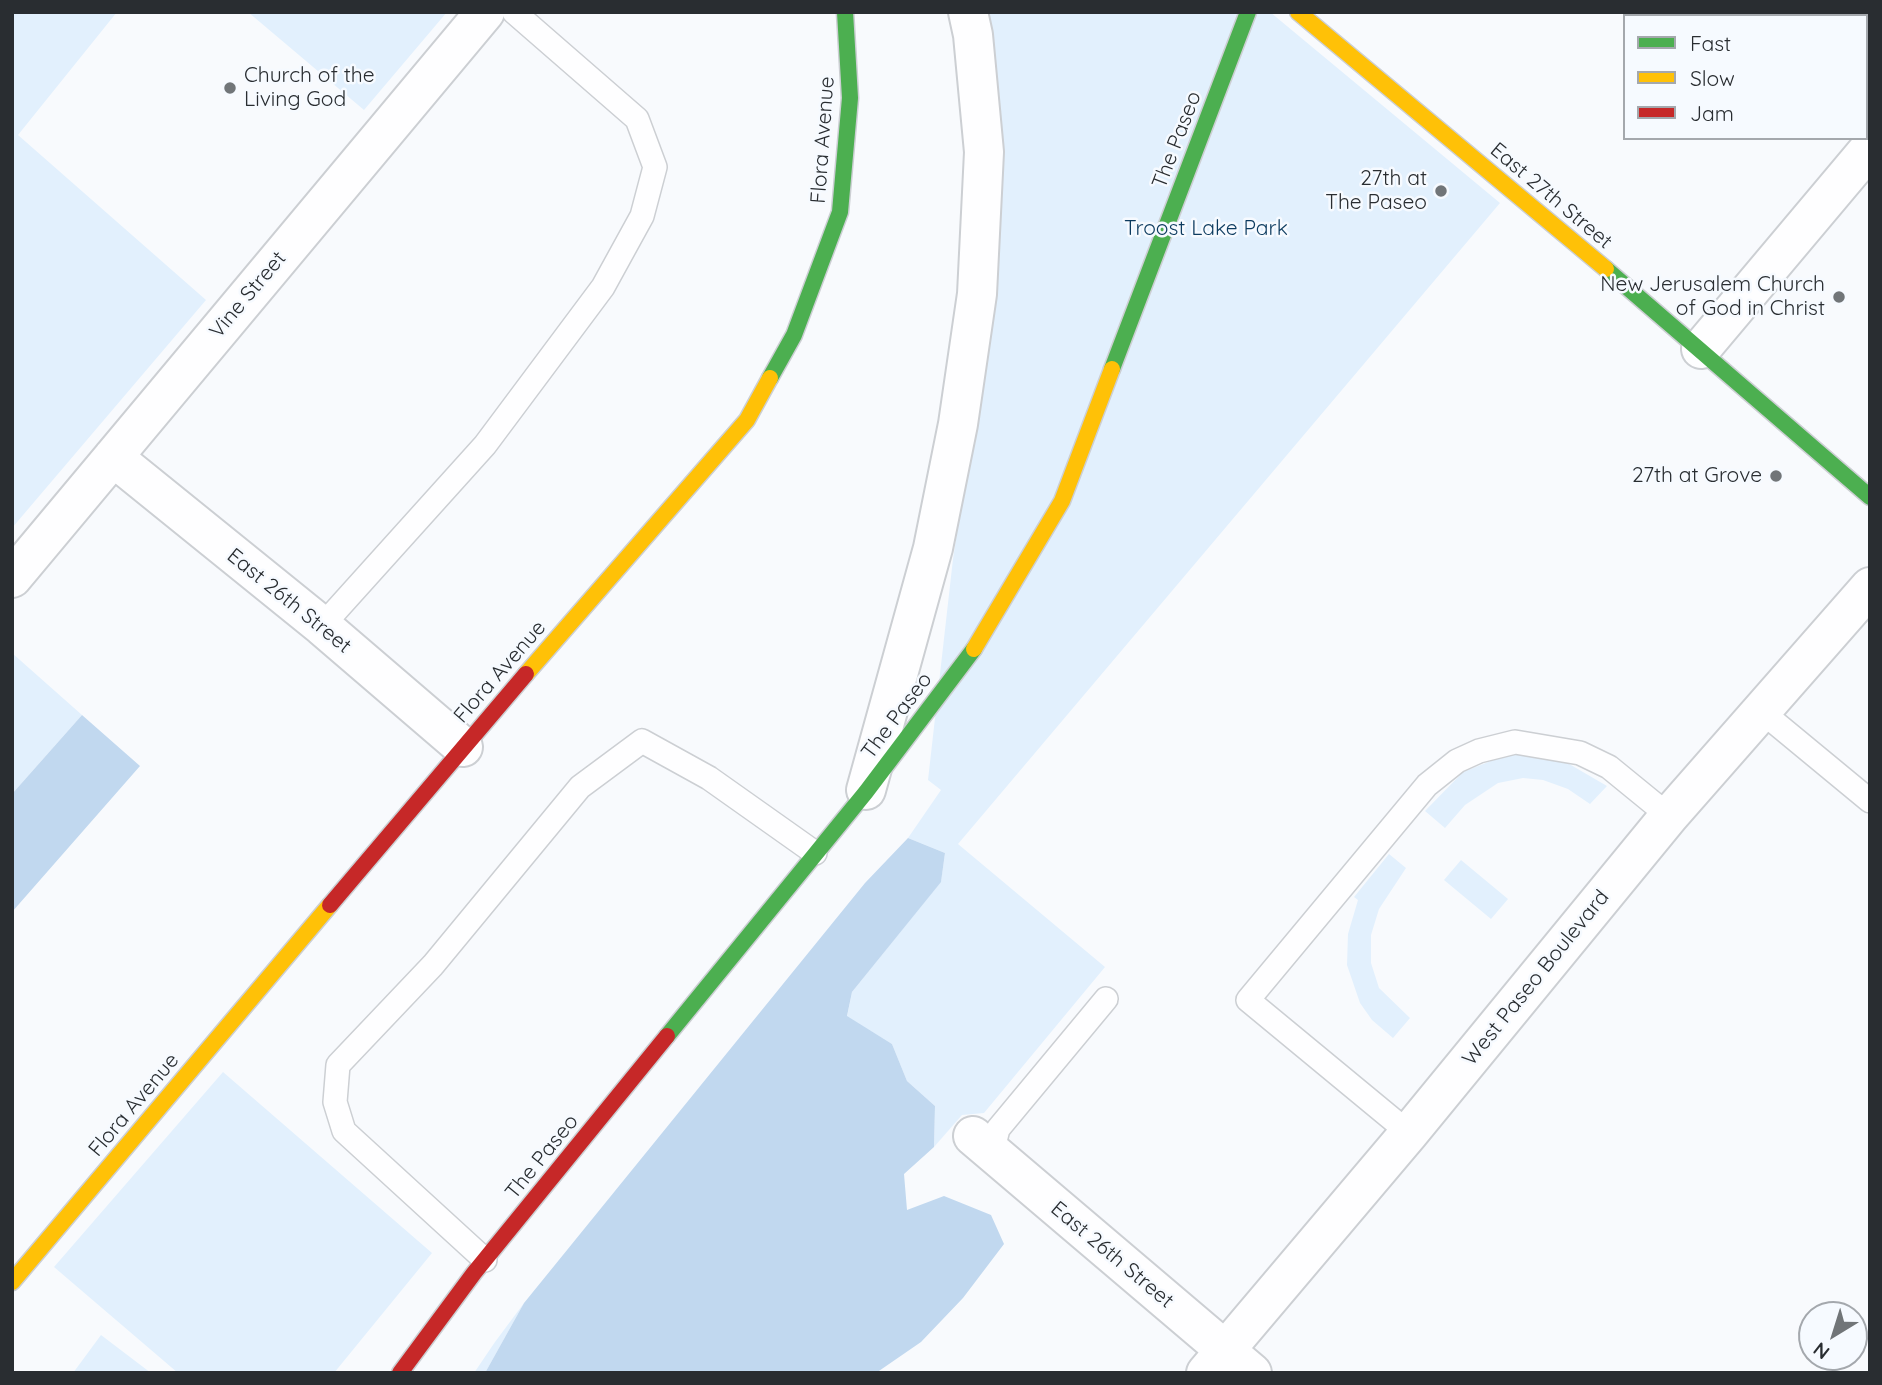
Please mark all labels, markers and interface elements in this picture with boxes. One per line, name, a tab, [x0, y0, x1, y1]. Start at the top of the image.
legend	[1623, 14, 1868, 140]
text: Fast	[1690, 30, 1731, 56]
place label: Church of the Living God	[244, 63, 375, 113]
text: Slow	[1690, 65, 1735, 91]
street label: Flora Avenue	[806, 76, 840, 204]
marker: Church of the Living God	[222, 80, 238, 96]
street label: The Paseo	[1147, 88, 1207, 192]
text: Jam	[1690, 100, 1734, 126]
street label: East 27th Street	[1485, 138, 1617, 254]
place label: 27th at The Paseo	[1325, 166, 1427, 216]
marker: 27th at The Paseo	[1433, 183, 1449, 199]
park label: Troost Lake Park	[1124, 216, 1288, 242]
street label: Vine Street	[204, 246, 292, 344]
place label: New Jerusalem Church of God in Christ	[1600, 272, 1825, 322]
marker: New Jerusalem Church of God in Christ	[1831, 289, 1847, 305]
place label: 27th at Grove	[1632, 463, 1762, 489]
marker: 27th at Grove	[1768, 468, 1784, 484]
street label: East 26th Street	[222, 543, 356, 659]
street label: Flora Avenue	[449, 616, 551, 728]
street label: The Paseo	[856, 668, 938, 764]
street label: West Paseo Boulevard	[1457, 885, 1615, 1071]
street label: Flora Avenue	[83, 1048, 185, 1162]
street label: The Paseo	[500, 1110, 584, 1204]
street label: East 26th Street	[1046, 1196, 1178, 1314]
north arrow	[1798, 1301, 1868, 1371]
text: N	[1808, 1337, 1834, 1365]

